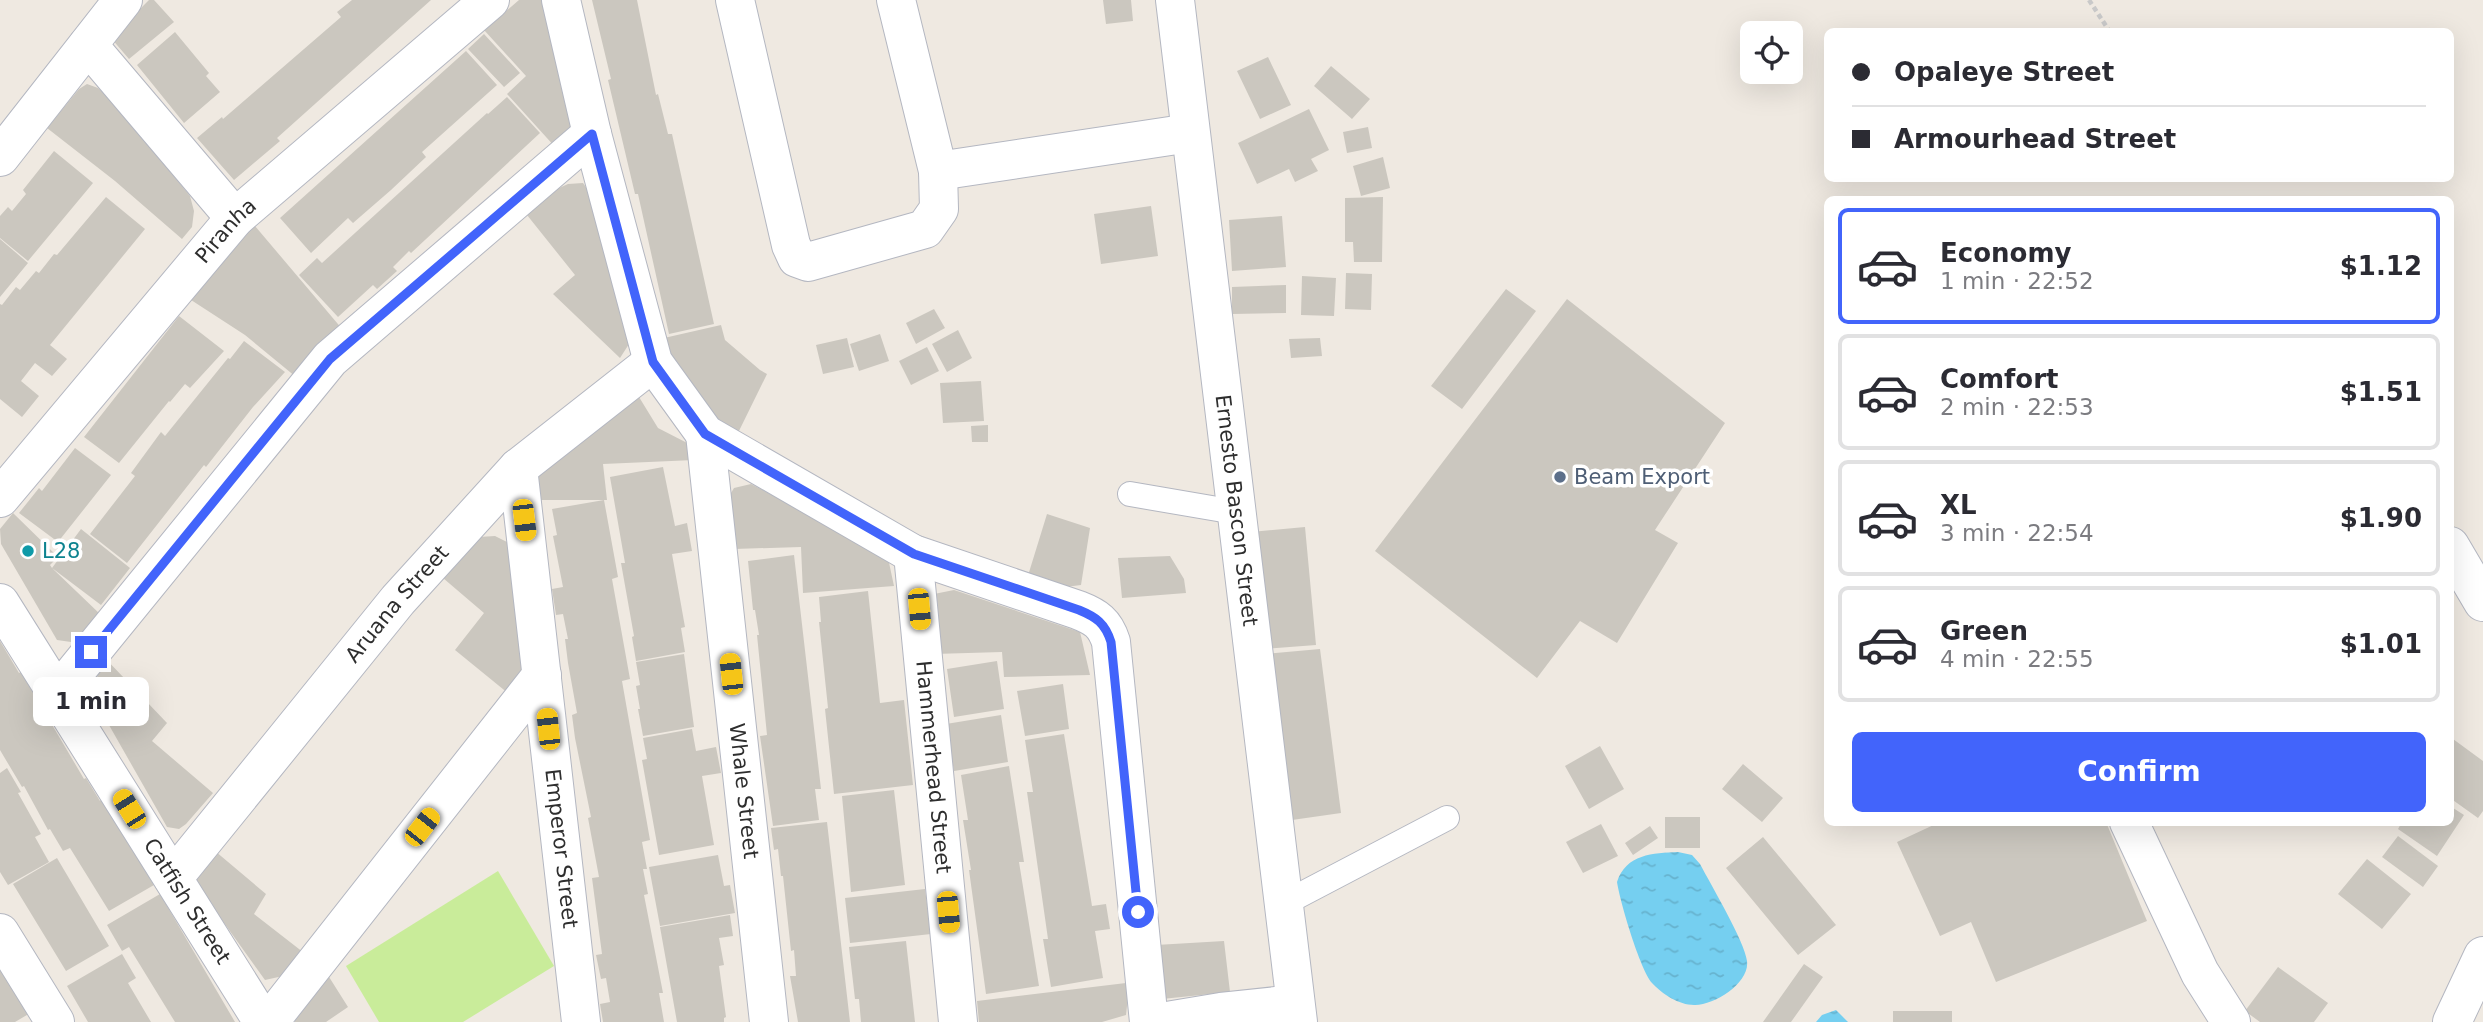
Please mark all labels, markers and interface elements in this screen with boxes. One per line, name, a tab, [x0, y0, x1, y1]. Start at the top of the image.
map controls	[1740, 21, 1803, 84]
button: locate	[1740, 21, 1803, 84]
text: Opaleye Street	[1894, 57, 2114, 87]
text: Armourhead Street	[1894, 124, 2176, 154]
street label: Piranha	[190, 193, 261, 268]
icon: car	[1856, 235, 1919, 298]
text: Economy	[1940, 238, 2071, 268]
text: $1.12	[2340, 251, 2422, 281]
text: 1 min · 22:52	[1940, 268, 2094, 294]
icon: car	[1856, 361, 1919, 424]
text: Comfort	[1940, 364, 2058, 394]
text: $1.51	[2340, 377, 2422, 407]
street label: Ernesto Bascon Street	[1211, 393, 1262, 627]
text: 2 min · 22:53	[1940, 394, 2094, 420]
place label: Beam Export	[1574, 465, 1710, 489]
marker: Beam Export	[1552, 469, 1568, 485]
icon: car	[1856, 487, 1919, 550]
text: XL	[1940, 490, 1977, 520]
car	[512, 498, 537, 542]
text: $1.90	[2340, 503, 2422, 533]
text: 3 min · 22:54	[1940, 520, 2094, 546]
place label: L28	[42, 539, 80, 563]
street label: Aruana Street	[340, 541, 454, 667]
marker: L28	[20, 543, 36, 559]
car	[907, 587, 932, 631]
icon: car	[1856, 613, 1919, 676]
text: Green	[1940, 616, 2028, 646]
text: $1.01	[2340, 629, 2422, 659]
route end	[75, 636, 107, 668]
text: 4 min · 22:55	[1940, 646, 2094, 672]
car	[719, 652, 744, 696]
street label: Hammerhead Street	[911, 659, 956, 875]
callout: 1 min	[33, 676, 149, 726]
text: 1 min	[55, 688, 127, 714]
car	[536, 707, 561, 751]
street label: Whale Street	[725, 722, 763, 860]
button: Confirm	[1852, 732, 2426, 812]
street label: Emperor Street	[540, 768, 582, 930]
car	[109, 786, 150, 832]
car	[401, 804, 444, 850]
street label: Catfish Street	[139, 834, 236, 968]
car	[936, 890, 961, 934]
route start	[1122, 896, 1154, 928]

